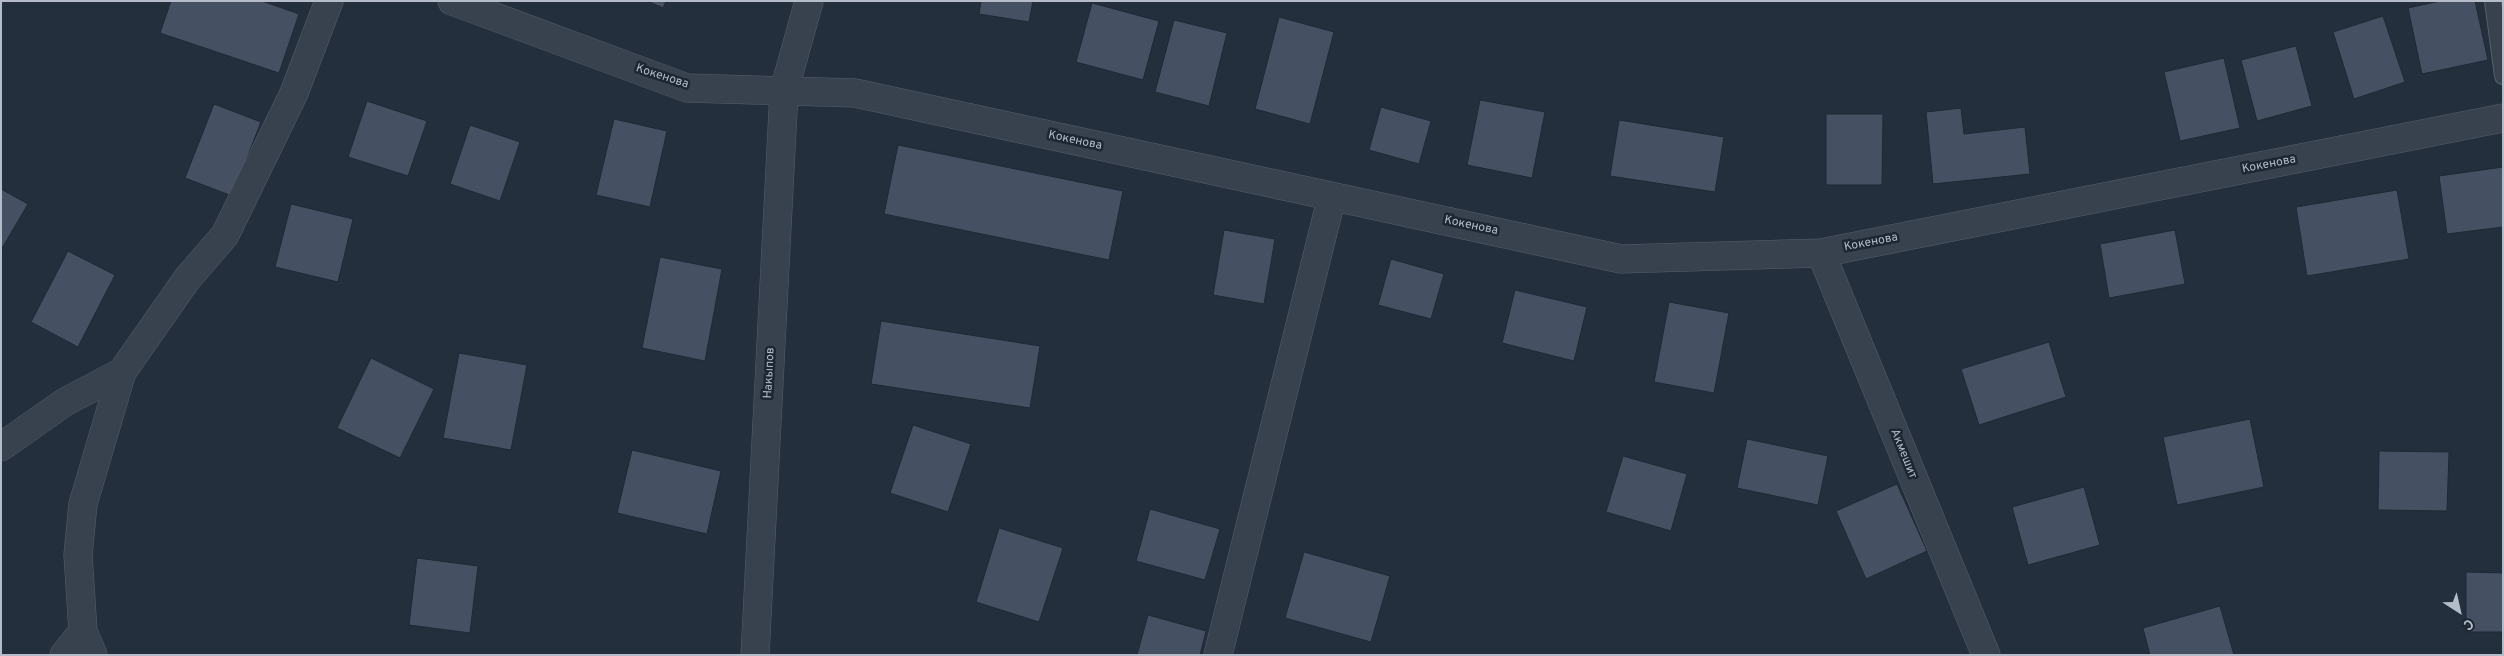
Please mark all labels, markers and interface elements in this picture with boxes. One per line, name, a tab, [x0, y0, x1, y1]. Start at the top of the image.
street label: Кокенова	[634, 62, 690, 92]
street label: Кокенова	[1047, 128, 1103, 154]
street label: Кокенова	[2241, 153, 2297, 177]
street label: Кокенова	[1443, 213, 1499, 239]
street label: Кокенова	[1843, 231, 1899, 255]
street label: Накыпов	[761, 347, 779, 399]
street label: Акмешит	[1887, 427, 1919, 481]
north arrow	[2434, 586, 2484, 636]
text: С	[2459, 614, 2476, 633]

